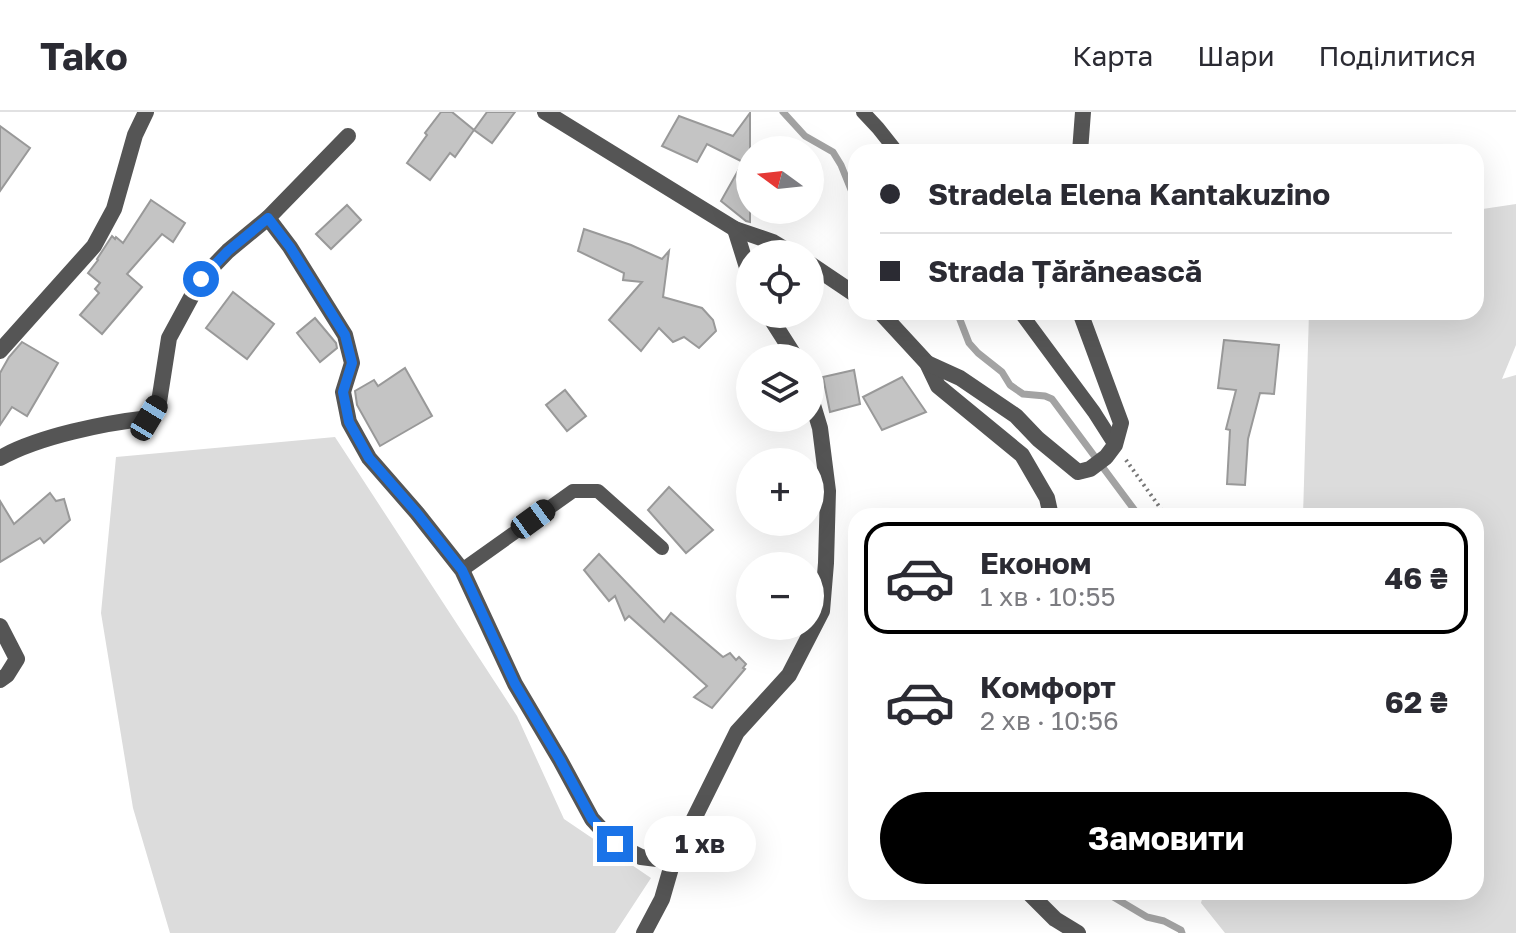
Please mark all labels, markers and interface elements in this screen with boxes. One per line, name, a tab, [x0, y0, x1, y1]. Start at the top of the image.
text: Tako	[40, 33, 128, 78]
text: Карта	[1072, 39, 1153, 72]
text: Шари	[1197, 39, 1275, 72]
text: Поділитися	[1319, 39, 1476, 72]
north arrow	[736, 136, 824, 224]
map controls	[736, 136, 824, 640]
text: Stradela Elena Kantakuzino	[928, 176, 1330, 212]
button: locate	[736, 240, 824, 328]
text: Strada Țărănească	[928, 253, 1202, 289]
route start	[183, 261, 219, 297]
button: layers	[736, 344, 824, 432]
car	[126, 391, 172, 445]
button: +	[736, 448, 824, 536]
car	[507, 495, 559, 543]
icon: car	[884, 542, 956, 614]
text: Економ	[980, 545, 1091, 581]
button: −	[736, 552, 824, 640]
text: 46 ₴	[1384, 560, 1448, 596]
text: 1 хв · 10:55	[980, 581, 1116, 612]
icon: car	[884, 666, 956, 738]
text: Комфорт	[980, 669, 1116, 705]
text: 62 ₴	[1385, 684, 1448, 720]
text: 2 хв · 10:56	[980, 705, 1119, 736]
button: Замовити	[880, 792, 1452, 884]
callout: 1 хв	[643, 816, 755, 872]
route end	[597, 826, 633, 862]
text: 1 хв	[675, 828, 725, 859]

